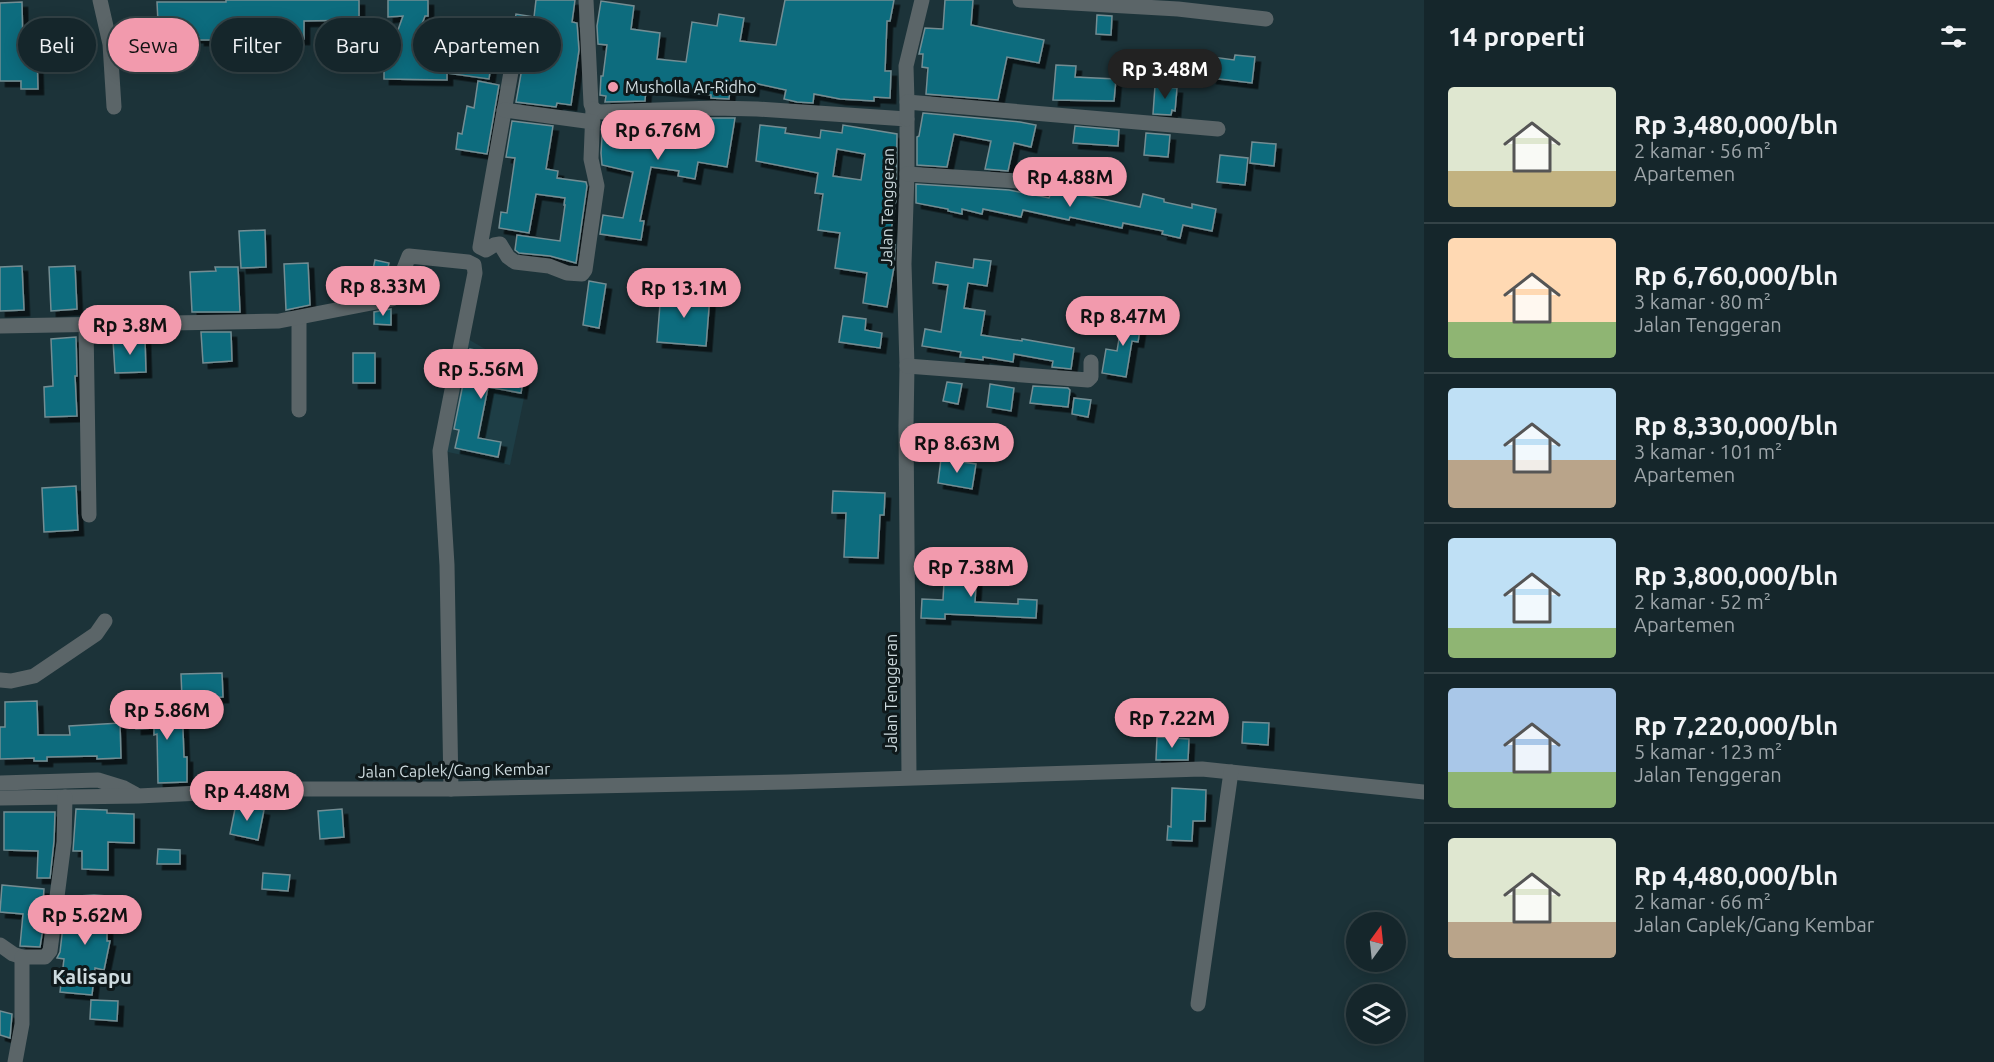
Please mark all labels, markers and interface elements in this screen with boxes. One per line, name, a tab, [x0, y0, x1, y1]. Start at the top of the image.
chip: Beli	[18, 18, 96, 72]
chip: Sewa	[108, 18, 199, 72]
chip: Filter	[211, 18, 303, 72]
chip: Baru	[315, 18, 401, 72]
chip: Apartemen	[413, 18, 561, 72]
icon: filters	[1937, 20, 1970, 53]
text: 14 properti	[1448, 22, 1585, 51]
pin: Rp 3.48M	[1103, 49, 1227, 100]
text: Rp 3.48M	[1122, 57, 1208, 80]
place label: Musholla Ar-Ridho	[625, 78, 756, 96]
marker: Musholla Ar-Ridho	[606, 80, 620, 94]
pin: Rp 6.76M	[596, 110, 720, 161]
text: Rp 3,480,000/bln	[1634, 110, 1838, 139]
icon: home	[1496, 111, 1568, 183]
text: Rp 6.76M	[615, 118, 701, 141]
text: 2 kamar · 56 m²	[1634, 139, 1771, 162]
street label: Jalan Tenggeran	[877, 148, 897, 266]
pin: Rp 4.88M	[1008, 157, 1132, 208]
text: Apartemen	[1634, 162, 1735, 185]
text: Rp 4.88M	[1027, 165, 1113, 188]
text: Rp 6,760,000/bln	[1634, 261, 1838, 290]
icon: home	[1496, 262, 1568, 334]
pin: Rp 8.33M	[321, 266, 445, 317]
pin: Rp 13.1M	[622, 268, 746, 319]
text: Rp 8.33M	[340, 274, 426, 297]
text: Rp 13.1M	[641, 276, 727, 299]
text: 3 kamar · 80 m²	[1634, 290, 1771, 313]
pin: Rp 8.47M	[1061, 296, 1185, 347]
text: Rp 8.47M	[1080, 304, 1166, 327]
pin: Rp 3.8M	[75, 305, 185, 356]
text: Rp 3.8M	[92, 313, 168, 336]
text: Jalan Tenggeran	[1634, 313, 1782, 336]
pin: Rp 5.56M	[419, 349, 543, 400]
text: Rp 5.56M	[438, 357, 524, 380]
text: Rp 8,330,000/bln	[1634, 411, 1838, 440]
icon: home	[1496, 412, 1568, 484]
pin: Rp 8.63M	[895, 423, 1019, 474]
text: Rp 8.63M	[914, 431, 1000, 454]
text: 3 kamar · 101 m²	[1634, 440, 1782, 463]
text: Apartemen	[1634, 463, 1735, 486]
pin: Rp 7.38M	[909, 547, 1033, 598]
text: Rp 7.38M	[928, 555, 1014, 578]
text: Rp 3,800,000/bln	[1634, 561, 1838, 590]
icon: home	[1496, 562, 1568, 634]
text: 2 kamar · 52 m²	[1634, 590, 1771, 613]
text: Apartemen	[1634, 613, 1735, 636]
street label: Jalan Tenggeran	[882, 634, 900, 752]
pin: Rp 5.86M	[105, 690, 229, 741]
text: Rp 5.86M	[124, 698, 210, 721]
pin: Rp 7.22M	[1110, 698, 1234, 749]
text: Rp 7.22M	[1129, 706, 1215, 729]
text: Rp 7,220,000/bln	[1634, 711, 1838, 740]
icon: home	[1496, 712, 1568, 784]
text: 5 kamar · 123 m²	[1634, 740, 1782, 763]
street label: Jalan Caplek/Gang Kembar	[358, 759, 550, 781]
text: Jalan Tenggeran	[1634, 763, 1782, 786]
pin: Rp 4.48M	[185, 771, 309, 822]
text: Rp 4.48M	[204, 779, 290, 802]
text: Rp 4,480,000/bln	[1634, 861, 1838, 890]
icon: home	[1496, 862, 1568, 934]
text: 2 kamar · 66 m²	[1634, 890, 1771, 913]
pin: Rp 5.62M	[23, 895, 147, 946]
text: Rp 5.62M	[42, 903, 128, 926]
north arrow	[1346, 912, 1406, 972]
map controls	[1346, 912, 1406, 1044]
text: Jalan Caplek/Gang Kembar	[1634, 913, 1874, 936]
district label: Kalisapu	[52, 965, 132, 988]
button: layers	[1346, 984, 1406, 1044]

